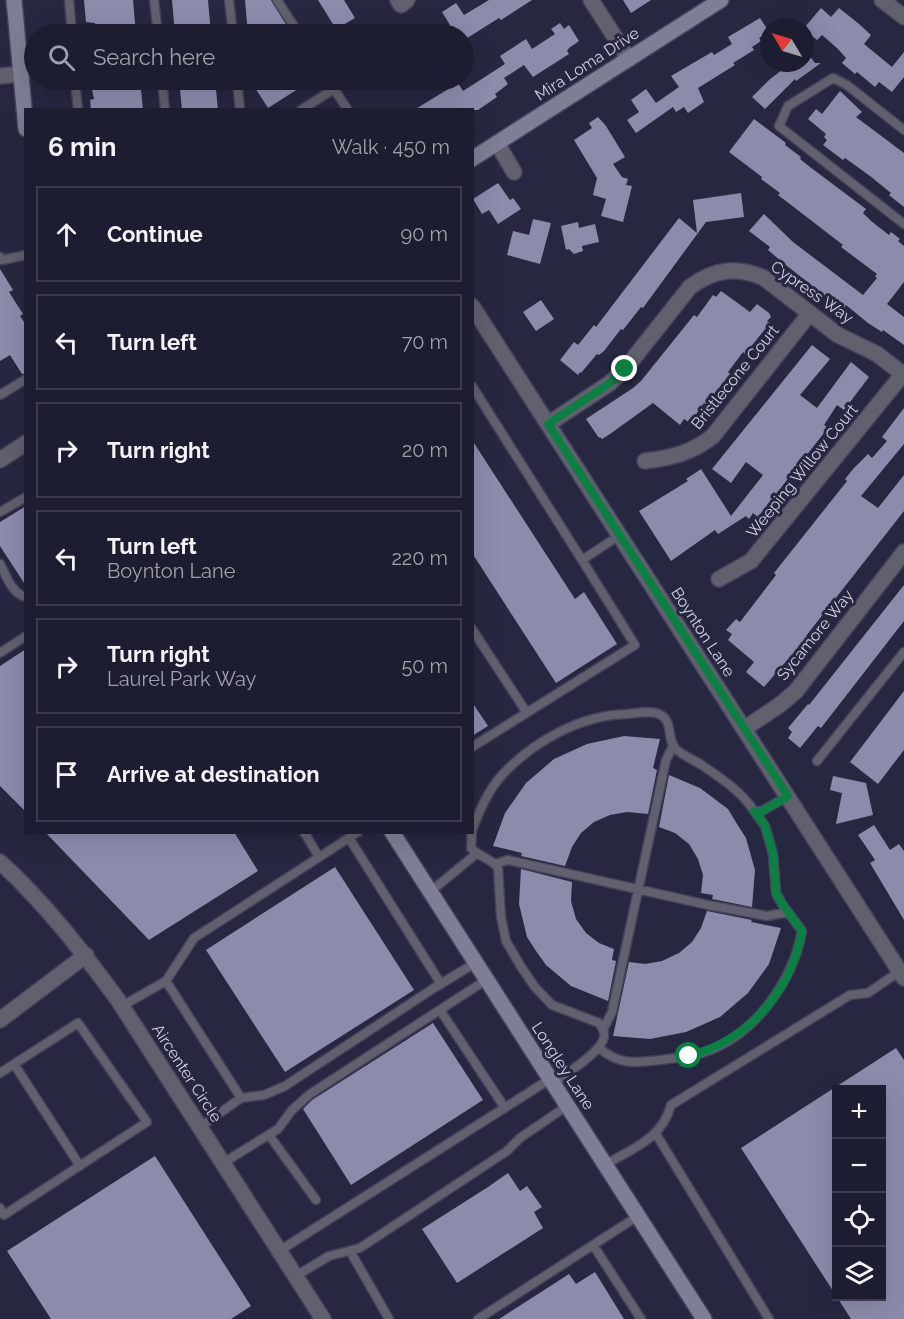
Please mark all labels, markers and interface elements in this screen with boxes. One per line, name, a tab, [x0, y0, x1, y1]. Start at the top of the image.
north arrow	[760, 18, 814, 72]
street label: Mira Loma Drive	[531, 23, 643, 105]
search box	[24, 24, 474, 90]
icon: search	[45, 41, 78, 74]
text: Search here	[93, 44, 215, 70]
text: 6 min	[48, 132, 117, 162]
text: Walk · 450 m	[332, 135, 450, 159]
icon: ahead	[50, 218, 83, 251]
text: Continue	[107, 221, 203, 247]
text: 90 m	[401, 222, 448, 246]
street label: Cypress Way	[767, 257, 857, 328]
street label: Bristlecone Court	[687, 321, 783, 433]
icon: left	[50, 326, 83, 359]
text: Turn left	[107, 329, 197, 355]
text: 70 m	[402, 330, 448, 354]
route end	[611, 355, 637, 381]
street label: Weeping Willow Court	[742, 400, 862, 542]
icon: right	[50, 434, 83, 467]
text: Turn right	[107, 437, 210, 463]
text: 20 m	[402, 438, 448, 462]
text: Turn left	[107, 533, 197, 559]
icon: left	[50, 542, 83, 575]
text: 220 m	[391, 546, 448, 570]
text: Boynton Lane	[107, 559, 235, 583]
street label: Boynton Lane	[667, 584, 739, 680]
street label: Sycamore Way	[773, 586, 857, 684]
text: Turn right	[107, 641, 210, 667]
icon: right	[50, 650, 83, 683]
text: 50 m	[401, 654, 448, 678]
text: Laurel Park Way	[107, 667, 256, 691]
icon: arrive	[50, 758, 83, 791]
text: Arrive at destination	[107, 761, 320, 787]
street label: Longley Lane	[528, 1019, 598, 1113]
street label: Aircenter Circle	[148, 1020, 226, 1126]
route start	[675, 1042, 701, 1068]
map controls	[832, 1085, 886, 1301]
button: +	[832, 1085, 886, 1139]
button: −	[832, 1139, 886, 1193]
button: locate	[832, 1193, 886, 1247]
button: layers	[832, 1247, 886, 1301]

